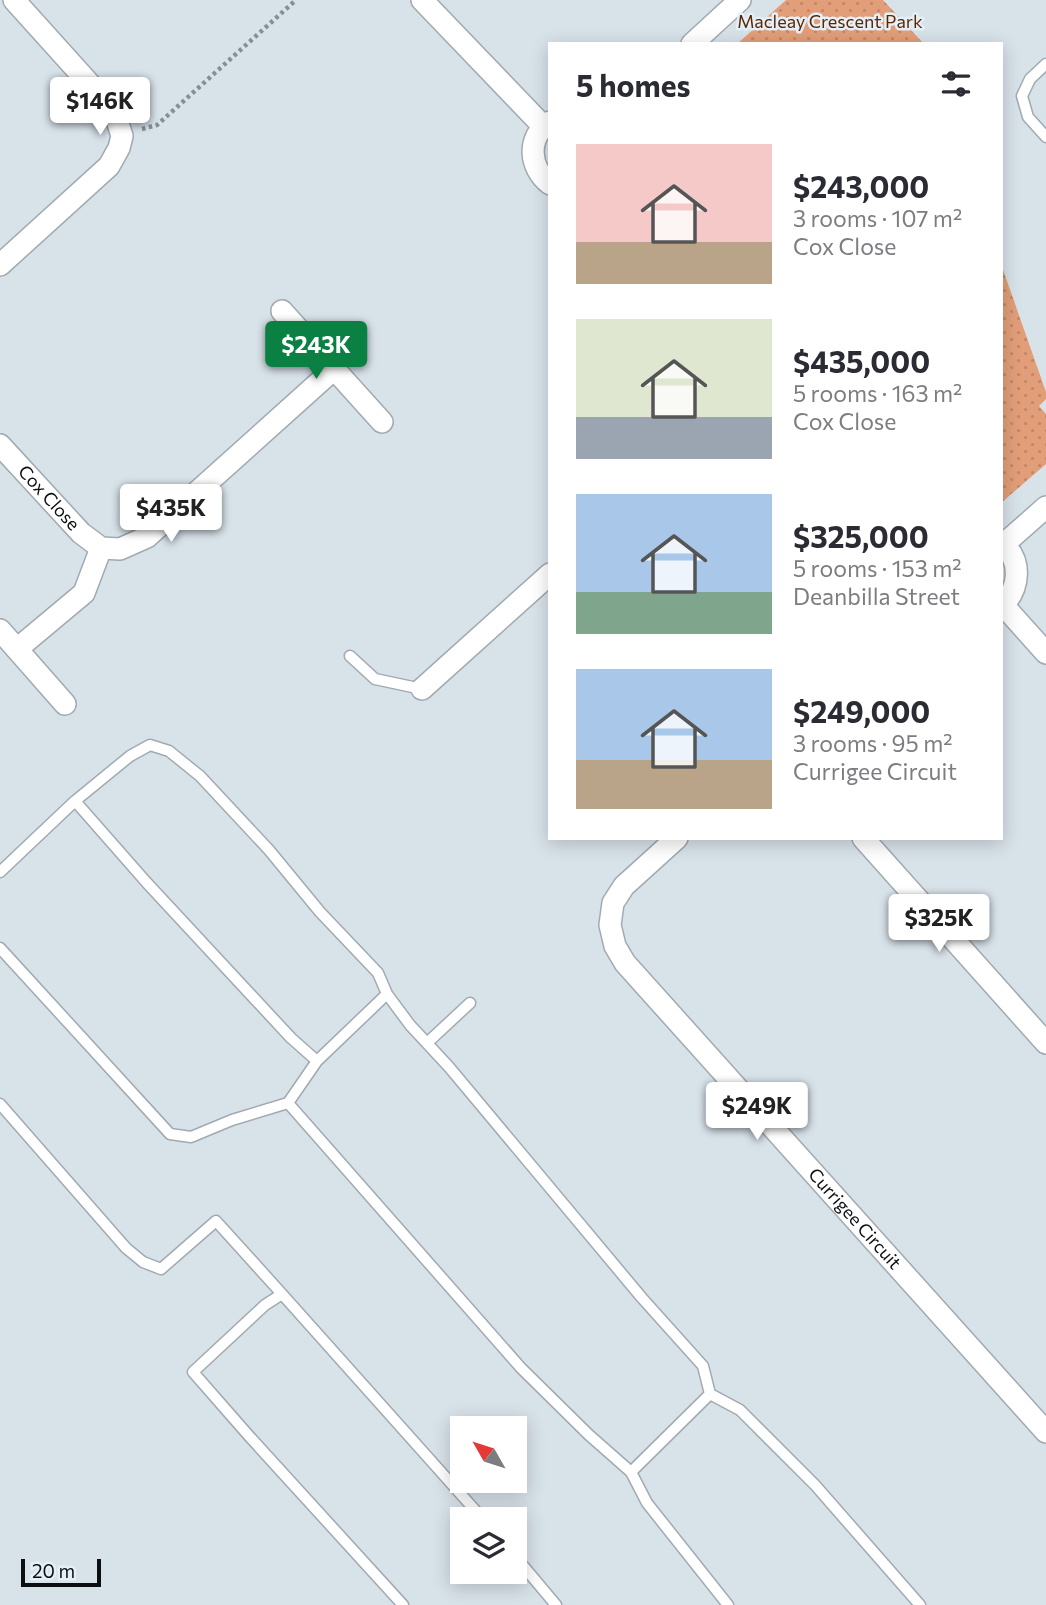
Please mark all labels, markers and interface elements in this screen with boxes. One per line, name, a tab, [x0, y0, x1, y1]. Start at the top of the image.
park label: Macleay Crescent Park	[737, 10, 923, 32]
icon: filters	[937, 65, 975, 103]
text: 5 homes	[576, 66, 690, 103]
pin: $146K	[51, 78, 149, 137]
text: $146K	[66, 86, 134, 114]
text: $243,000	[793, 167, 929, 204]
icon: home	[632, 172, 716, 256]
text: 3 rooms · 107 m²	[793, 204, 962, 232]
text: Cox Close	[793, 232, 896, 260]
pin: $243K	[267, 322, 365, 381]
text: $243K	[281, 330, 351, 358]
text: $435,000	[793, 342, 930, 379]
icon: home	[632, 347, 716, 431]
text: 5 rooms · 163 m²	[793, 379, 962, 407]
text: Cox Close	[793, 407, 896, 435]
street label: Cox Close	[14, 460, 85, 535]
pin: $435K	[122, 484, 220, 544]
text: $435K	[136, 493, 206, 521]
text: $325,000	[793, 517, 929, 554]
icon: home	[632, 522, 716, 606]
text: 5 rooms · 153 m²	[793, 554, 962, 582]
text: Deanbilla Street	[793, 582, 960, 610]
text: $249,000	[793, 692, 930, 729]
icon: home	[632, 697, 716, 781]
text: 3 rooms · 95 m²	[793, 729, 952, 757]
text: Currigee Circuit	[793, 757, 957, 785]
pin: $325K	[890, 894, 988, 954]
text: $325K	[904, 903, 974, 931]
pin: $249K	[708, 1082, 806, 1142]
text: $249K	[722, 1091, 792, 1119]
street label: Currigee Circuit	[804, 1163, 906, 1273]
north arrow	[450, 1416, 527, 1493]
map controls	[450, 1416, 527, 1584]
button: layers	[450, 1507, 527, 1584]
scale bar	[21, 1556, 102, 1588]
text: 20 m	[32, 1559, 75, 1582]

